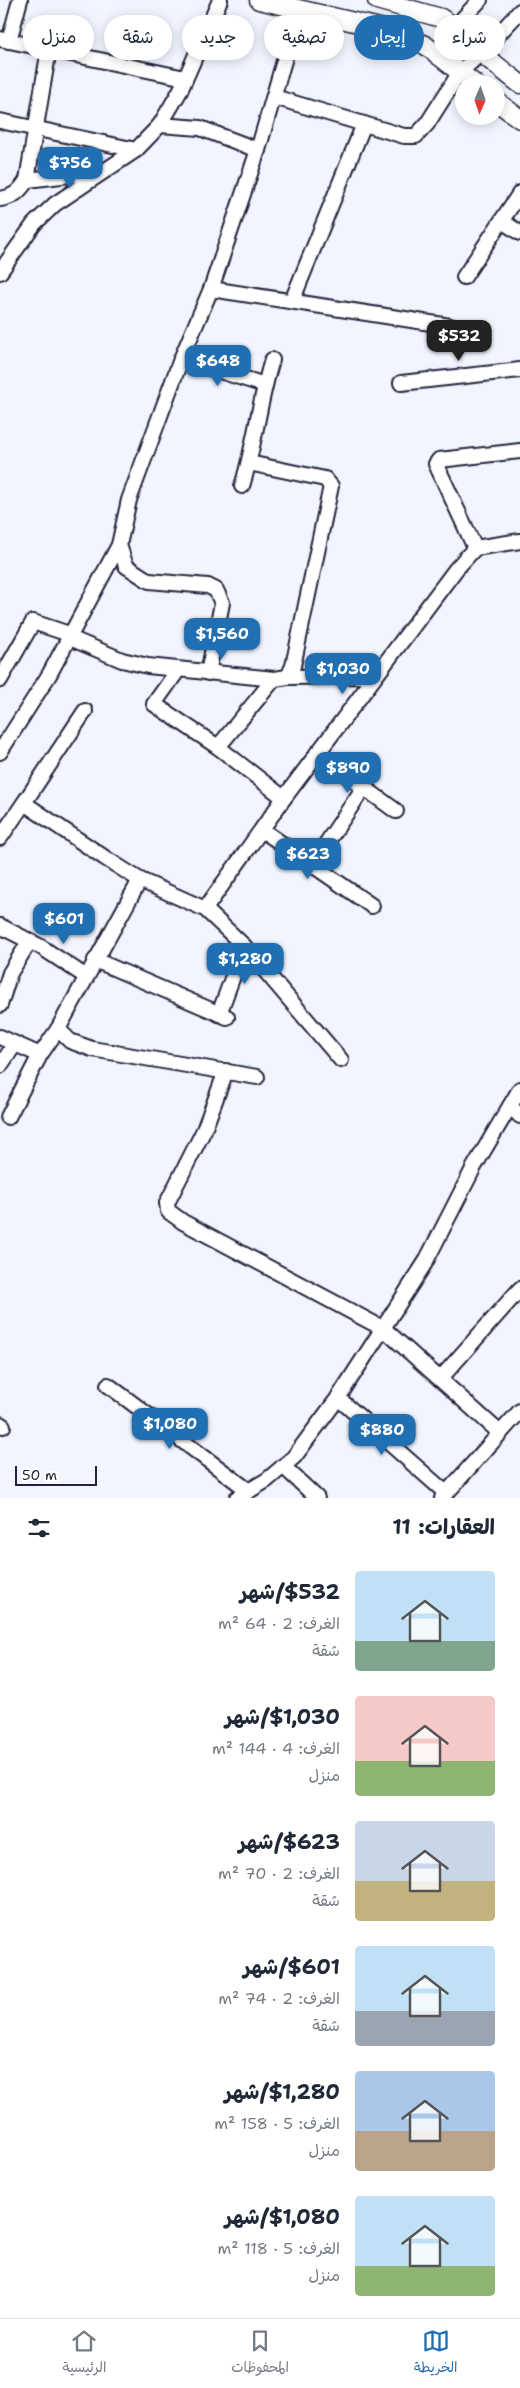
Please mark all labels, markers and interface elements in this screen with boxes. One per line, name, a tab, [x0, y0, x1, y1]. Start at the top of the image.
chip: منزل	[23, 15, 94, 60]
chip: شقة	[104, 15, 172, 60]
chip: جديد	[182, 15, 254, 60]
chip: تصفية	[264, 15, 344, 60]
chip: إيجار	[354, 15, 424, 60]
chip: شراء	[434, 15, 505, 60]
north arrow	[455, 75, 505, 125]
map controls	[455, 75, 505, 125]
pin: $756	[40, 146, 100, 189]
text: $756	[49, 152, 91, 173]
pin: $532	[429, 320, 489, 362]
text: $532	[438, 325, 480, 346]
pin: $648	[188, 344, 248, 387]
text: $648	[196, 350, 240, 371]
pin: $1,560	[181, 618, 263, 660]
text: $1,560	[195, 623, 249, 644]
pin: $1,030	[302, 652, 384, 695]
text: $1,030	[316, 658, 370, 679]
pin: $890	[318, 752, 378, 794]
text: $890	[326, 757, 370, 778]
pin: $623	[278, 838, 338, 880]
text: $623	[286, 843, 330, 864]
pin: $601	[34, 902, 94, 945]
text: $601	[44, 908, 84, 929]
pin: $1,280	[204, 942, 286, 985]
text: $1,280	[218, 948, 272, 969]
pin: $1,080	[129, 1408, 211, 1450]
text: $1,080	[143, 1413, 197, 1434]
pin: $880	[352, 1414, 412, 1456]
text: $880	[360, 1419, 404, 1440]
scale bar	[15, 1463, 98, 1486]
text: 50 m	[22, 1466, 57, 1484]
text: العقارات: 11	[392, 1513, 495, 1541]
icon: filters	[25, 1514, 53, 1542]
text: $532/شهر	[240, 1578, 340, 1606]
icon: home	[395, 1591, 455, 1651]
text: الغرف: 2 · 64 m²	[218, 1613, 340, 1634]
text: شقة	[312, 1640, 340, 1661]
text: $1,030/شهر	[225, 1703, 340, 1731]
icon: home	[395, 1716, 455, 1776]
text: الغرف: 4 · 144 m²	[212, 1738, 340, 1759]
text: منزل	[308, 1765, 340, 1786]
text: $623/شهر	[238, 1828, 340, 1856]
icon: home	[395, 1841, 455, 1901]
text: الغرف: 2 · 70 m²	[218, 1863, 340, 1884]
text: شقة	[312, 1890, 340, 1911]
text: $601/شهر	[243, 1953, 340, 1981]
icon: home	[395, 1966, 455, 2026]
text: الغرف: 2 · 74 m²	[218, 1988, 340, 2009]
text: شقة	[312, 2015, 340, 2036]
text: $1,280/شهر	[224, 2078, 340, 2106]
icon: home	[395, 2091, 455, 2151]
text: الغرف: 5 · 158 m²	[214, 2113, 340, 2134]
text: منزل	[308, 2140, 340, 2161]
text: $1,080/شهر	[225, 2203, 340, 2231]
icon: home	[395, 2216, 455, 2276]
text: الغرف: 5 · 118 m²	[218, 2238, 340, 2259]
text: منزل	[308, 2265, 340, 2286]
tab: الرئيسية	[62, 2327, 106, 2380]
tab: المحفوظات	[231, 2327, 289, 2380]
tab: الخريطة	[414, 2327, 458, 2380]

